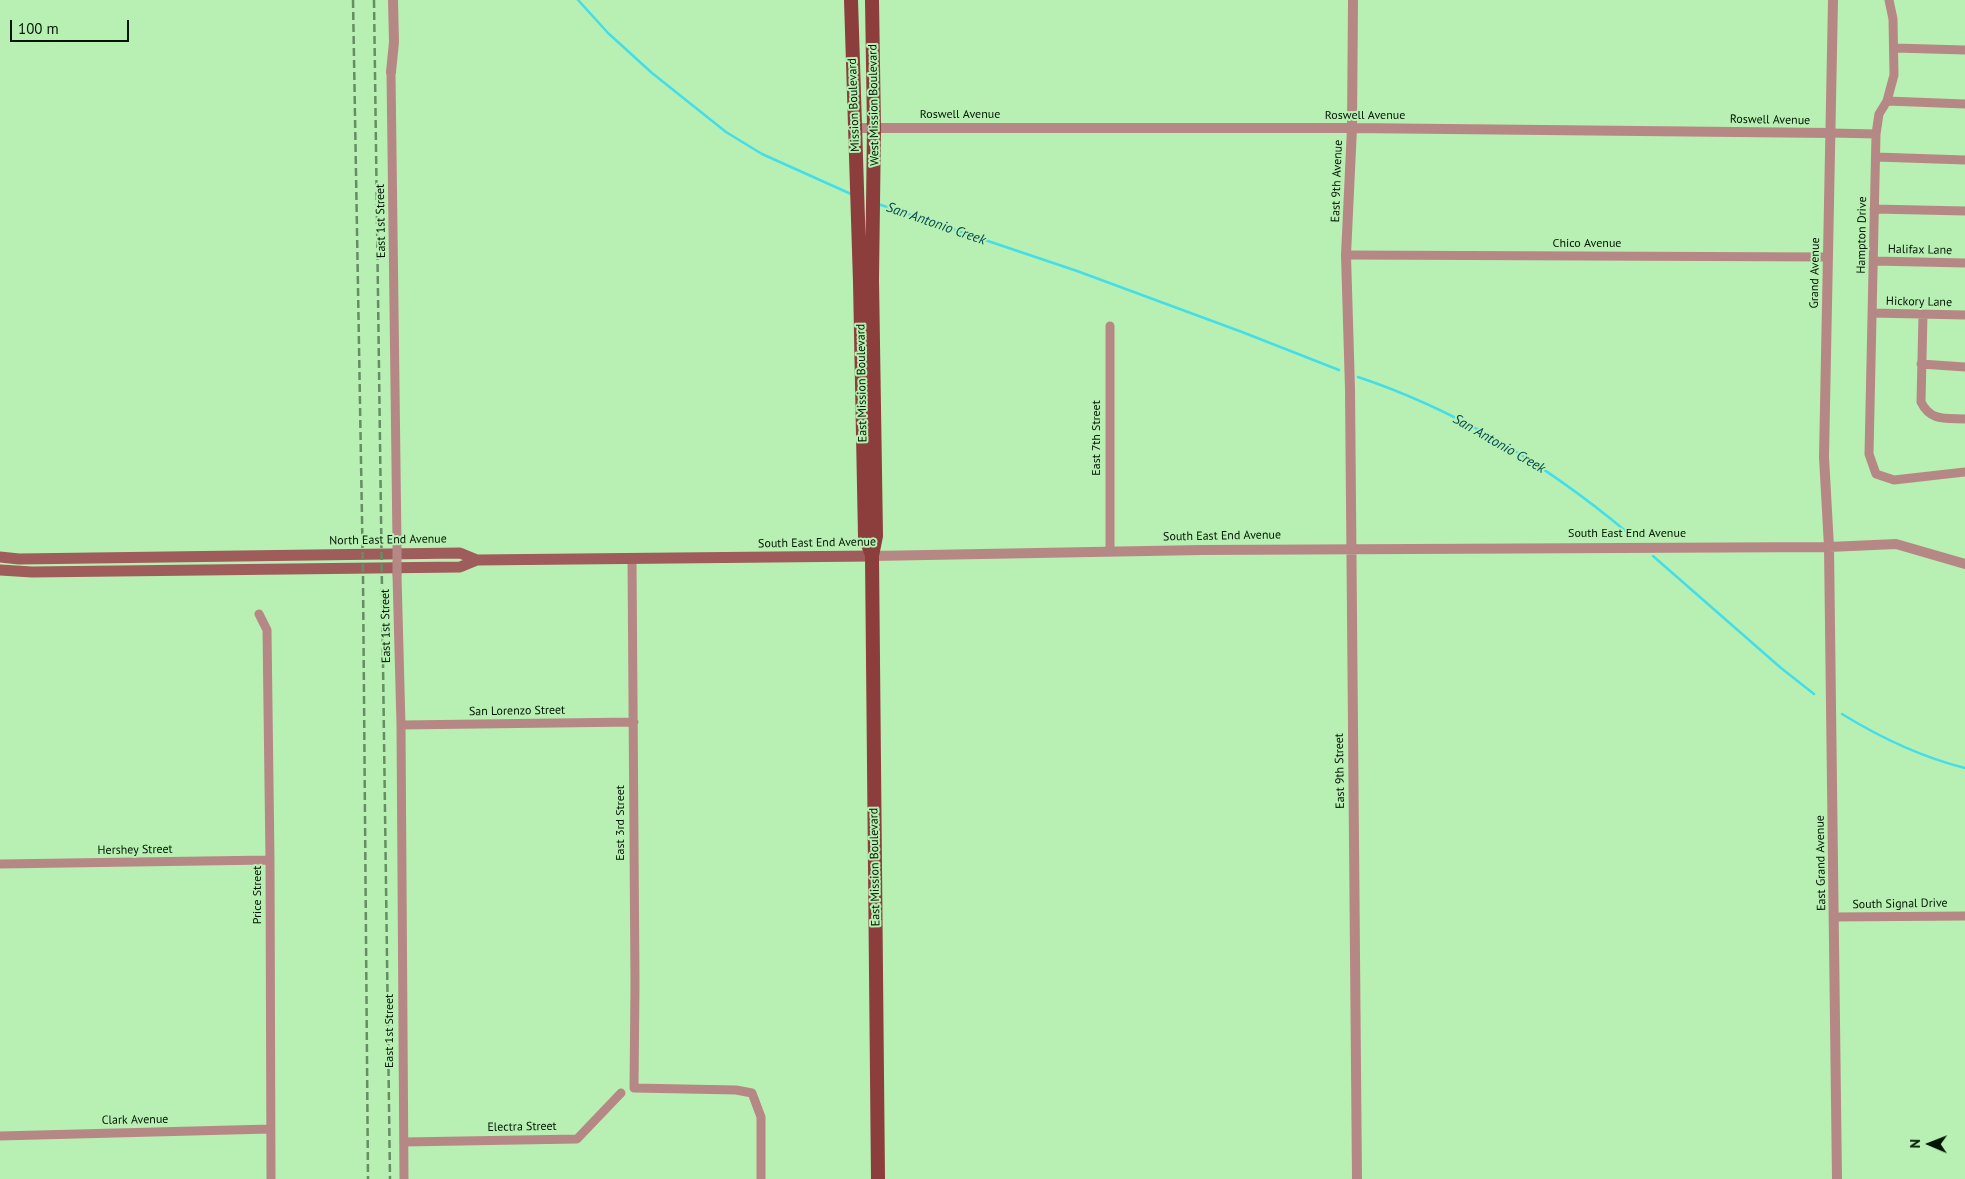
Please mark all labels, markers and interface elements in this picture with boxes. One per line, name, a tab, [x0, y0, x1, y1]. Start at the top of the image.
scale bar	[12, 10, 131, 42]
text: 100 m	[18, 19, 59, 38]
street label: West Mission Boulevard	[866, 44, 882, 166]
street label: Mission Boulevard	[845, 58, 863, 152]
street label: Roswell Avenue	[920, 108, 1000, 122]
street label: Roswell Avenue	[1325, 109, 1405, 123]
street label: Roswell Avenue	[1730, 112, 1810, 128]
street label: East 9th Avenue	[1328, 139, 1346, 223]
street label: East 1st Street	[373, 184, 389, 258]
street label: Hampton Drive	[1854, 196, 1870, 274]
water label: San Antonio Creek	[884, 199, 988, 249]
street label: Chico Avenue	[1553, 237, 1621, 251]
street label: Grand Avenue	[1807, 237, 1823, 309]
street label: Halifax Lane	[1888, 242, 1952, 258]
street label: Hickory Lane	[1886, 294, 1952, 310]
street label: East Mission Boulevard	[854, 324, 870, 442]
street label: East 7th Street	[1090, 400, 1104, 476]
water label: San Antonio Creek	[1450, 411, 1548, 477]
street label: South East End Avenue	[1568, 527, 1686, 541]
street label: South East End Avenue	[1163, 528, 1281, 544]
street label: North East End Avenue	[329, 532, 447, 548]
street label: South East End Avenue	[758, 535, 876, 551]
street label: East 1st Street	[378, 589, 394, 663]
street label: San Lorenzo Street	[469, 703, 565, 719]
street label: East 9th Street	[1332, 733, 1348, 809]
street label: East 3rd Street	[614, 785, 628, 861]
street label: East Mission Boulevard	[867, 808, 883, 926]
street label: East Grand Avenue	[1813, 815, 1829, 911]
street label: Hershey Street	[97, 842, 173, 858]
street label: Price Street	[251, 866, 265, 924]
street label: South Signal Drive	[1852, 896, 1948, 912]
street label: East 1st Street	[383, 994, 397, 1068]
street label: Clark Avenue	[101, 1112, 169, 1128]
street label: Electra Street	[487, 1119, 557, 1135]
north arrow	[1905, 1119, 1955, 1169]
text: N	[1906, 1139, 1924, 1149]

